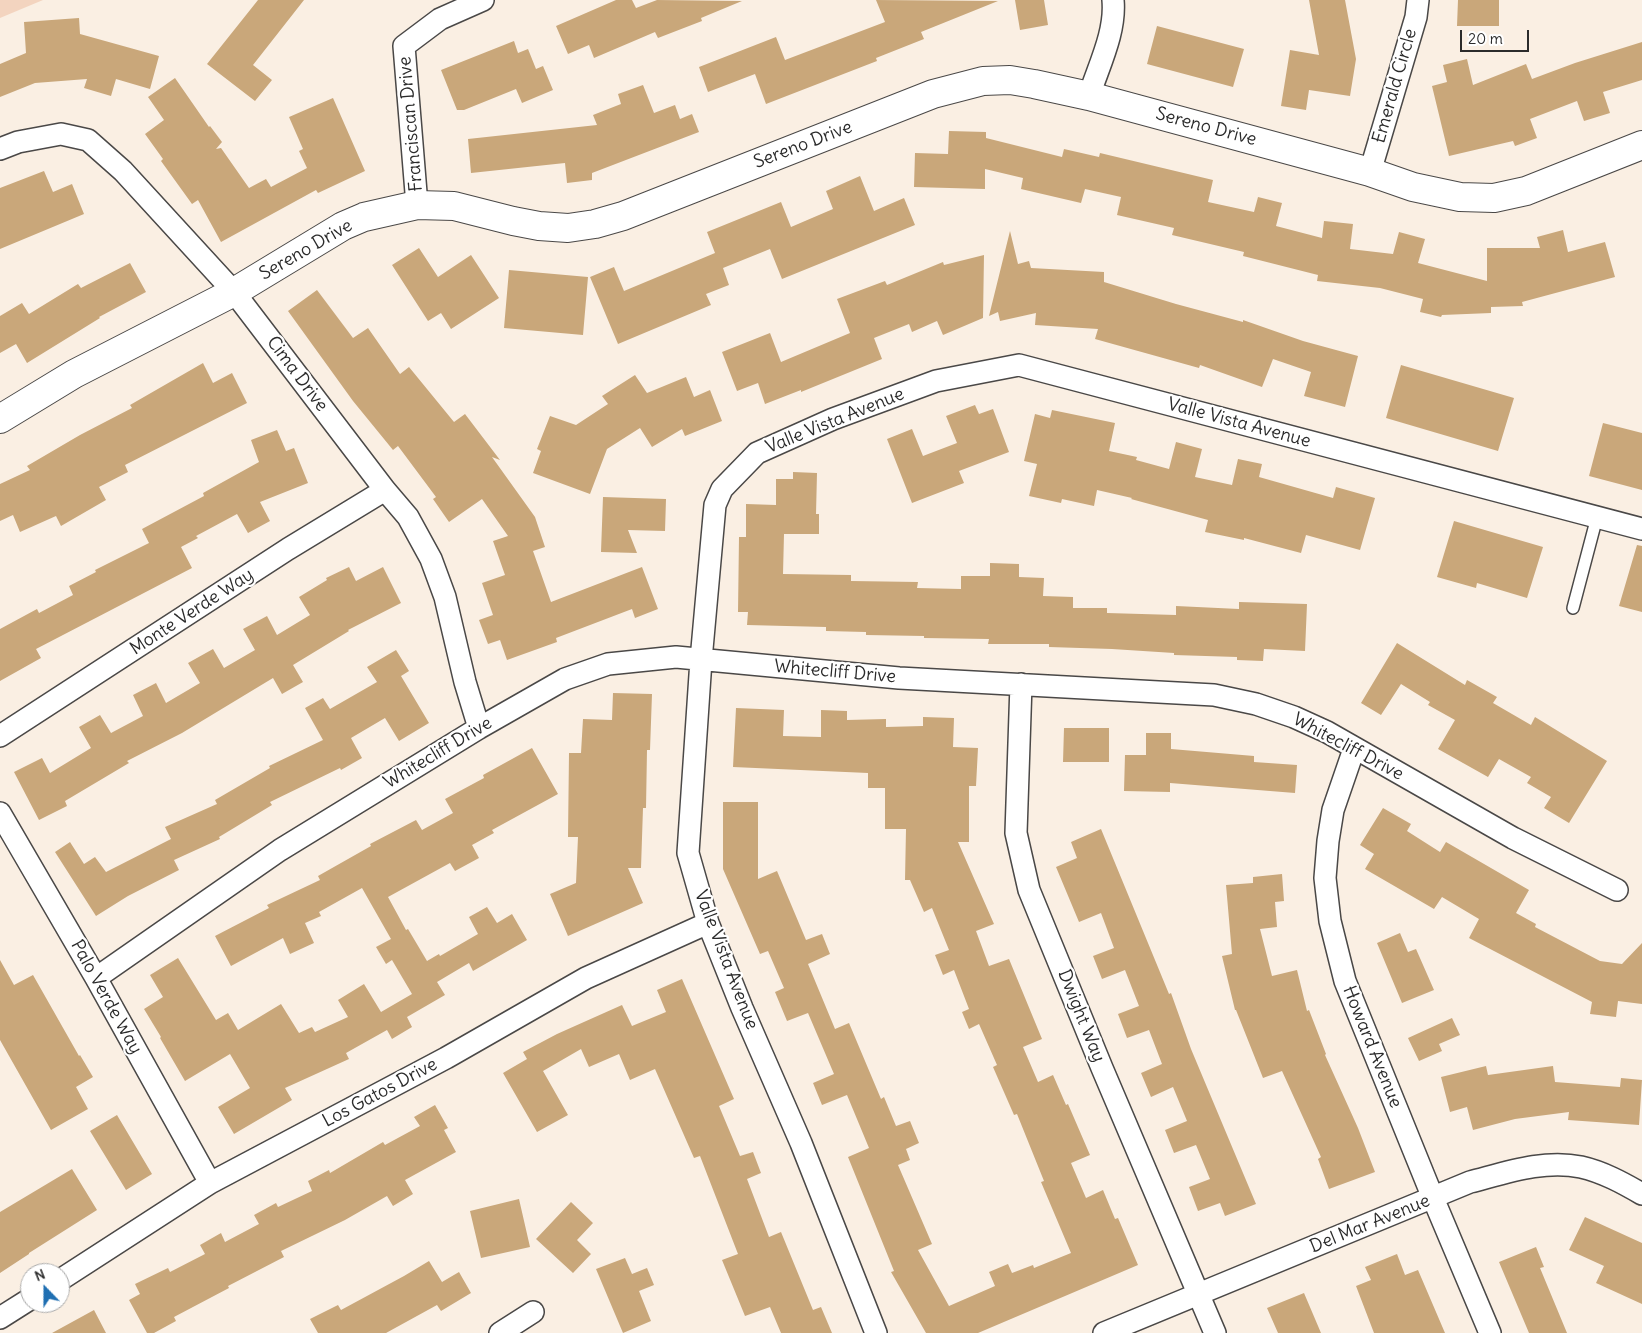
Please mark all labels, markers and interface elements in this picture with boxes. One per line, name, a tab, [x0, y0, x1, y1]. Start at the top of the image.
scale bar	[1462, 20, 1531, 52]
street label: Emerald Circle	[1368, 26, 1422, 146]
text: 20 m	[1468, 29, 1503, 48]
street label: Franciscan Drive	[394, 56, 428, 192]
street label: Sereno Drive	[1153, 103, 1259, 151]
street label: Sereno Drive	[751, 116, 855, 174]
street label: Sereno Drive	[256, 215, 356, 285]
street label: Cima Drive	[262, 332, 332, 416]
street label: Valle Vista Avenue	[763, 383, 907, 459]
street label: Valle Vista Avenue	[1165, 394, 1313, 452]
street label: Monte Verde Way	[126, 564, 258, 660]
street label: Whitecliff Drive	[773, 656, 897, 688]
street label: Whitecliff Drive	[1289, 709, 1407, 785]
street label: Whitecliff Drive	[380, 712, 496, 794]
street label: Valle Vista Avenue	[690, 887, 762, 1033]
street label: Palo Verde Way	[66, 936, 146, 1058]
street label: Dwight Way	[1053, 967, 1109, 1065]
street label: Howard Avenue	[1338, 983, 1406, 1111]
street label: Los Gatos Drive	[319, 1054, 441, 1132]
street label: Del Mar Avenue	[1307, 1190, 1433, 1258]
north arrow	[20, 1263, 70, 1313]
text: N	[32, 1265, 48, 1285]

